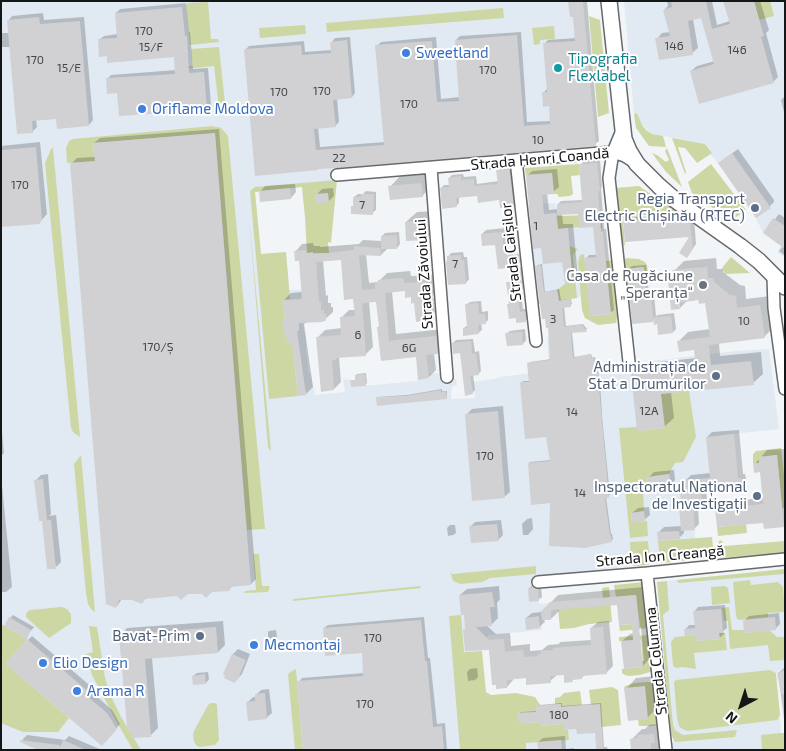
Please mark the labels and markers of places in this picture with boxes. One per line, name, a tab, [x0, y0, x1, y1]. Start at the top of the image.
place label: Sweetland	[416, 44, 488, 62]
marker: Sweetland	[400, 47, 412, 59]
place label: Tipografia Flexlabel	[568, 50, 638, 85]
marker: Tipografia Flexlabel	[552, 62, 564, 74]
place label: Oriflame Moldova	[152, 100, 274, 118]
marker: Oriflame Moldova	[136, 103, 148, 115]
place label: Regia Transport Electric Chișinău (RTEC)	[584, 190, 745, 225]
marker: Regia Transport Electric Chișinău (RTEC)	[749, 202, 761, 214]
place label: Casa de Rugăciune „Speranța“	[566, 267, 693, 302]
marker: Casa de Rugăciune „Speranța“	[697, 279, 709, 291]
place label: Administrația de Stat a Drumurilor	[588, 358, 706, 393]
marker: Administrația de Stat a Drumurilor	[710, 370, 722, 382]
place label: Inspectoratul Național de Investigații	[594, 478, 747, 513]
marker: Inspectoratul Național de Investigații	[751, 490, 763, 502]
place label: Bavat-Prim	[112, 627, 190, 645]
marker: Bavat-Prim	[194, 630, 206, 642]
place label: Mecmontaj	[264, 636, 341, 654]
marker: Mecmontaj	[248, 639, 260, 651]
place label: Elio Design	[53, 654, 128, 672]
marker: Elio Design	[37, 657, 49, 669]
place label: Arama R	[87, 682, 145, 700]
marker: Arama R	[71, 685, 83, 697]

